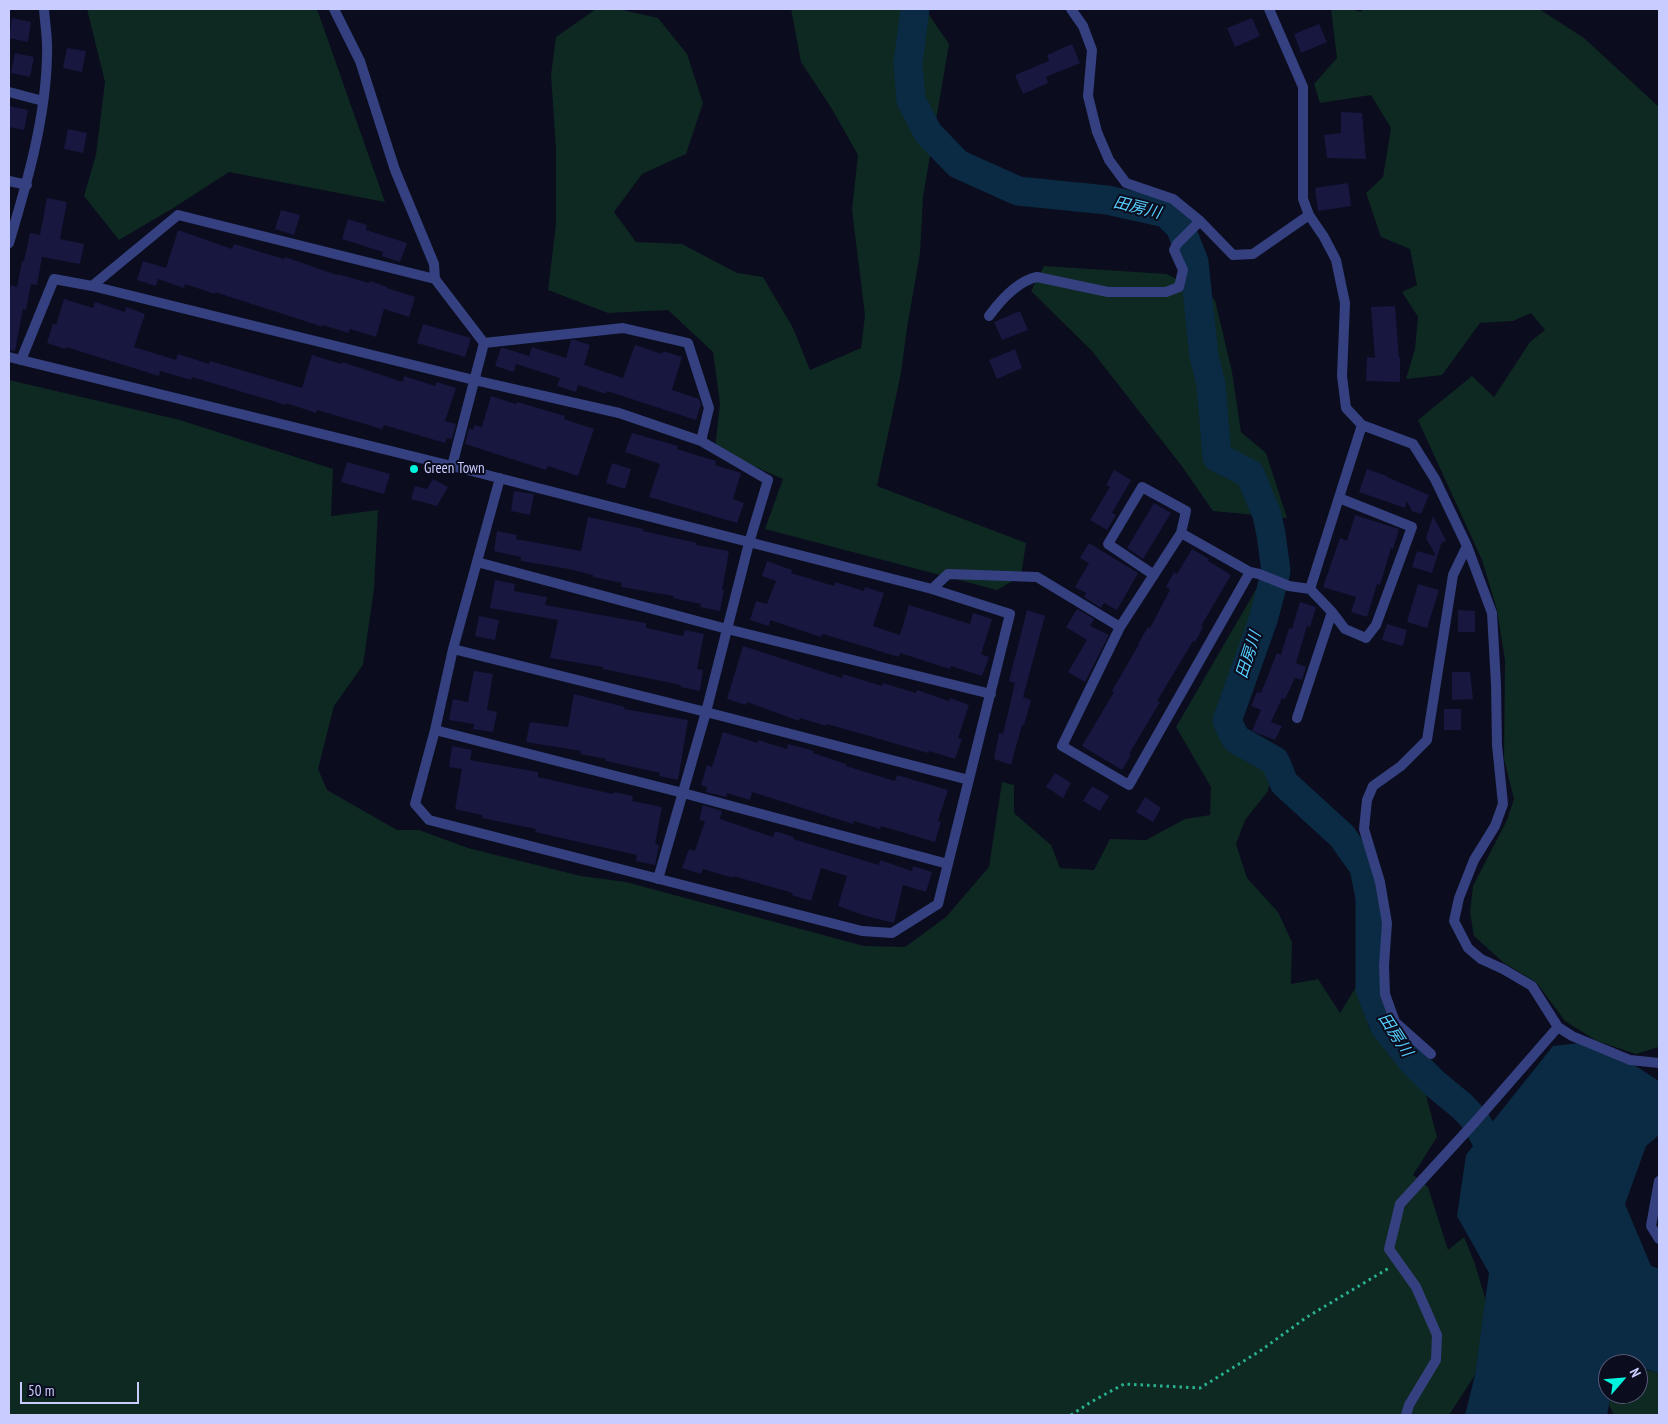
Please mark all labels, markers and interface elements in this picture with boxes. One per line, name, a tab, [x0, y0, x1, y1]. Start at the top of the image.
water label: 田房川	[1111, 193, 1163, 223]
place label: Green Town	[424, 460, 484, 478]
marker: Green Town	[408, 463, 420, 475]
water label: 田房川	[1232, 629, 1266, 681]
water label: 田房川	[1374, 1010, 1416, 1060]
north arrow	[1598, 1354, 1648, 1404]
text: N	[1626, 1365, 1645, 1380]
scale bar	[22, 1372, 141, 1404]
text: 50 m	[28, 1381, 54, 1400]

